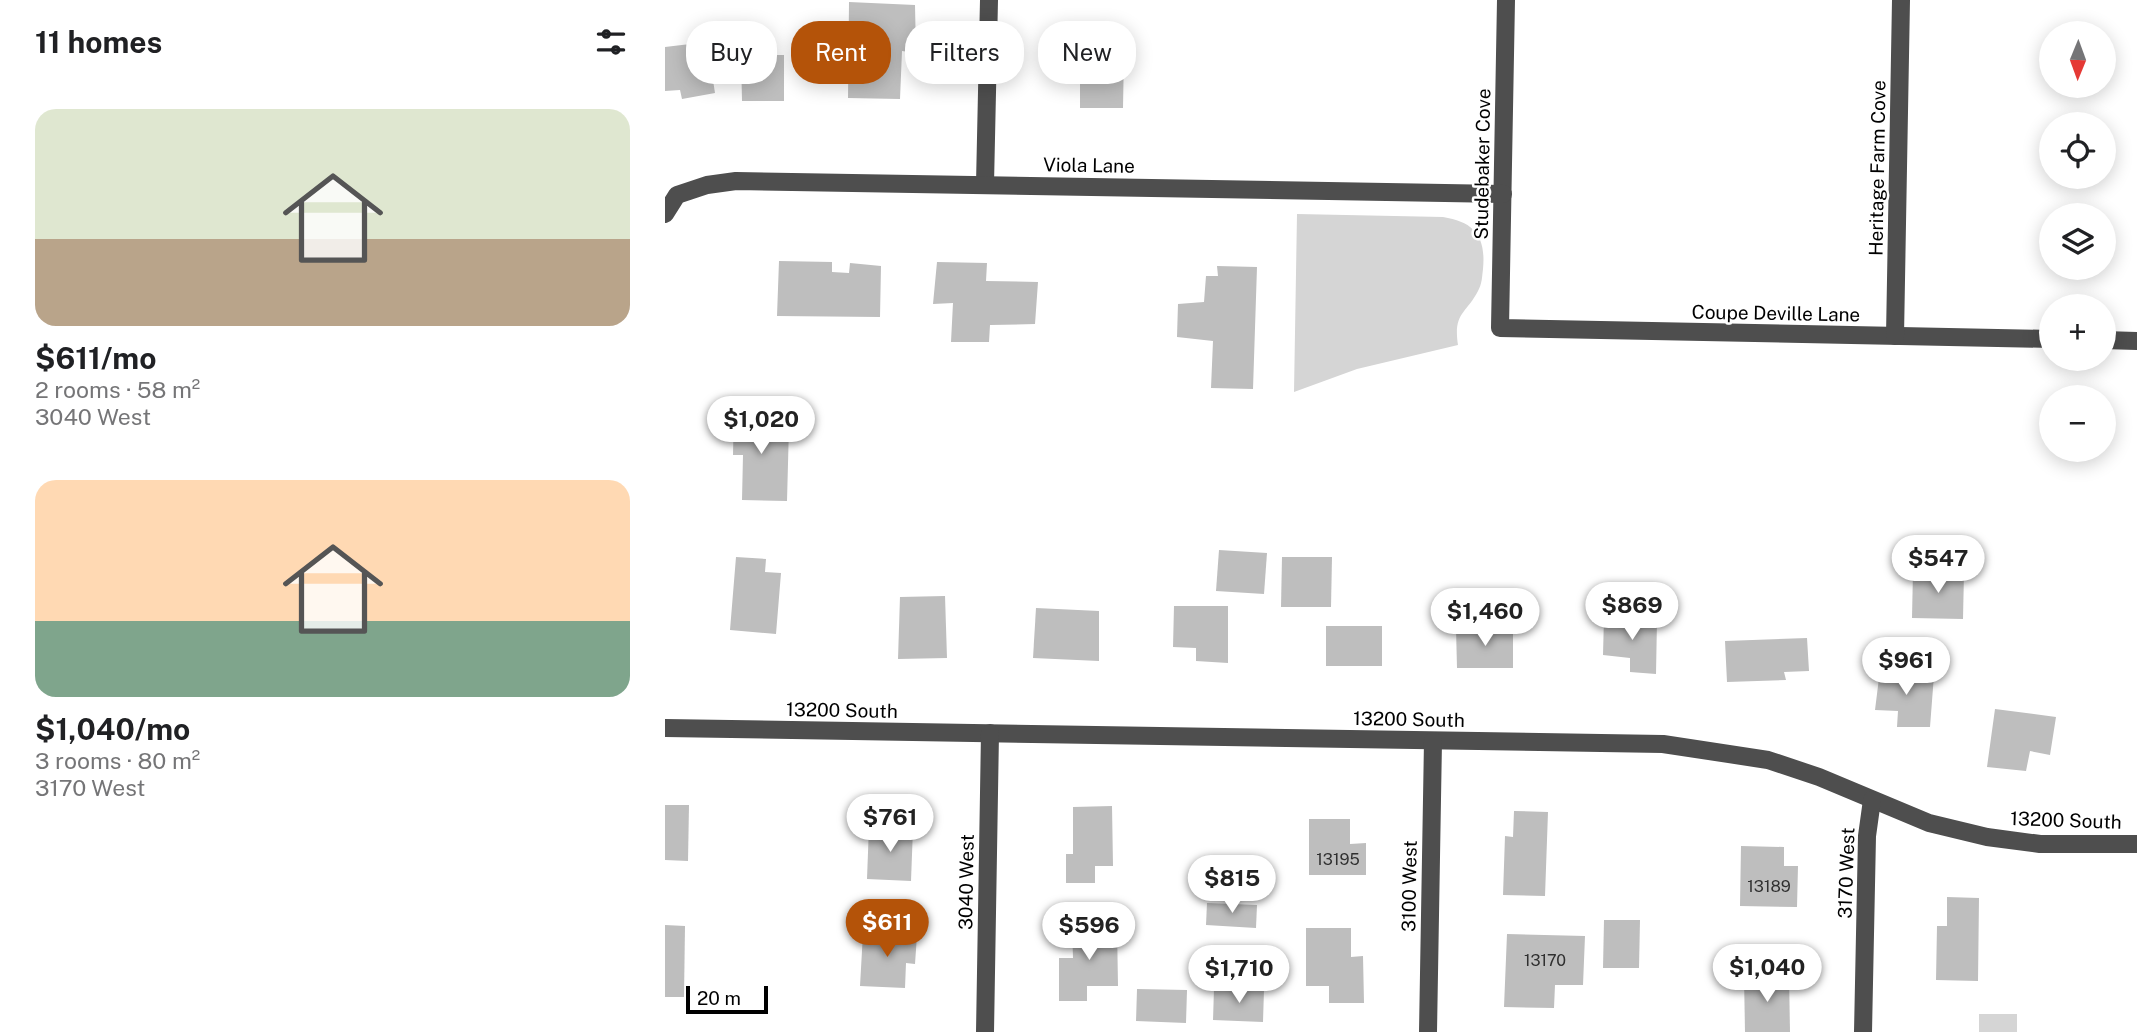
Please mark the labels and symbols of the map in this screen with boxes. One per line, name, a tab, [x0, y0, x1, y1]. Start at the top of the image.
north arrow	[2039, 21, 2116, 98]
street label: Heritage Farm Cove	[1864, 80, 1890, 256]
street label: Studebaker Cove	[1470, 88, 1494, 240]
street label: Viola Lane	[1043, 153, 1135, 177]
street label: Coupe Deville Lane	[1692, 301, 1860, 325]
pin: $1,020	[704, 396, 818, 456]
pin: $547	[1897, 536, 1979, 595]
pin: $869	[1591, 582, 1673, 642]
pin: $1,460	[1428, 588, 1542, 648]
pin: $961	[1865, 638, 1947, 697]
street label: 13200 South	[786, 698, 898, 722]
street label: 13200 South	[1353, 707, 1465, 731]
pin: $761	[849, 794, 931, 854]
street label: 13200 South	[2010, 807, 2122, 833]
street label: 3170 West	[1833, 827, 1859, 919]
street label: 3040 West	[954, 834, 978, 930]
street label: 3100 West	[1397, 840, 1421, 932]
house number: 13195	[1316, 850, 1360, 869]
pin: $815	[1191, 856, 1273, 915]
house number: 13189	[1747, 877, 1791, 896]
pin: $611	[846, 900, 928, 959]
pin: $596	[1048, 902, 1130, 962]
pin: $1,040	[1710, 944, 1824, 1004]
pin: $1,710	[1182, 946, 1296, 1005]
house number: 13170	[1524, 951, 1566, 970]
scale bar	[686, 983, 768, 1015]

